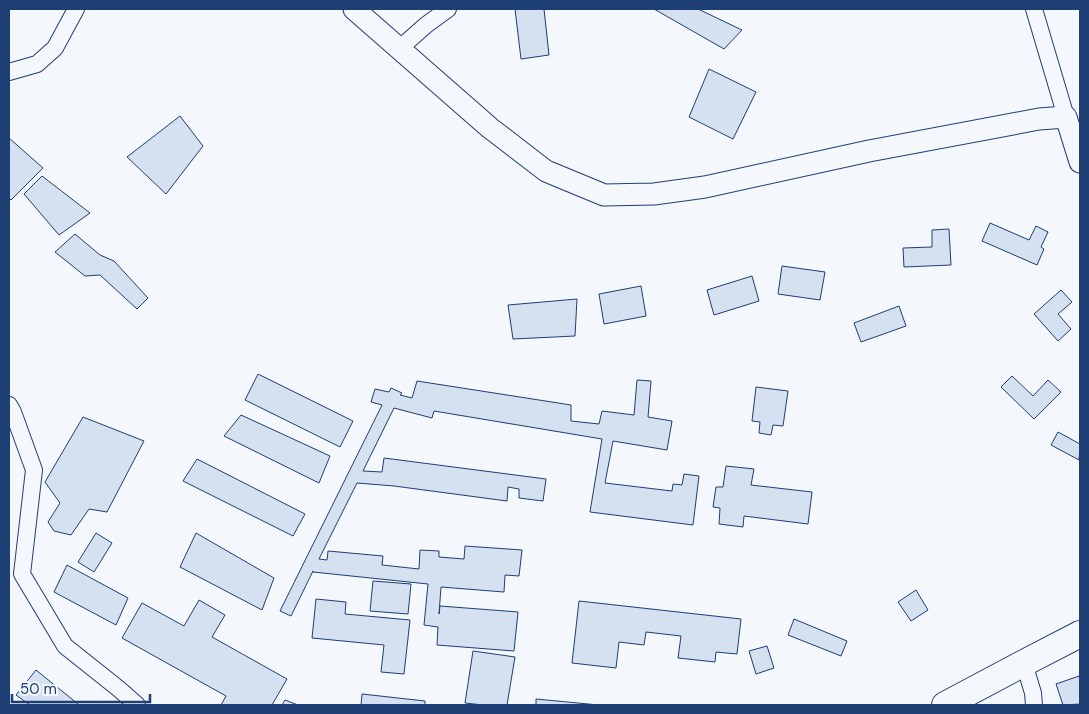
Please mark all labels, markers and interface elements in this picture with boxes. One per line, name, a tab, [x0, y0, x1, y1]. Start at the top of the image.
scale bar	[12, 672, 150, 704]
text: 50 m	[20, 679, 57, 699]

